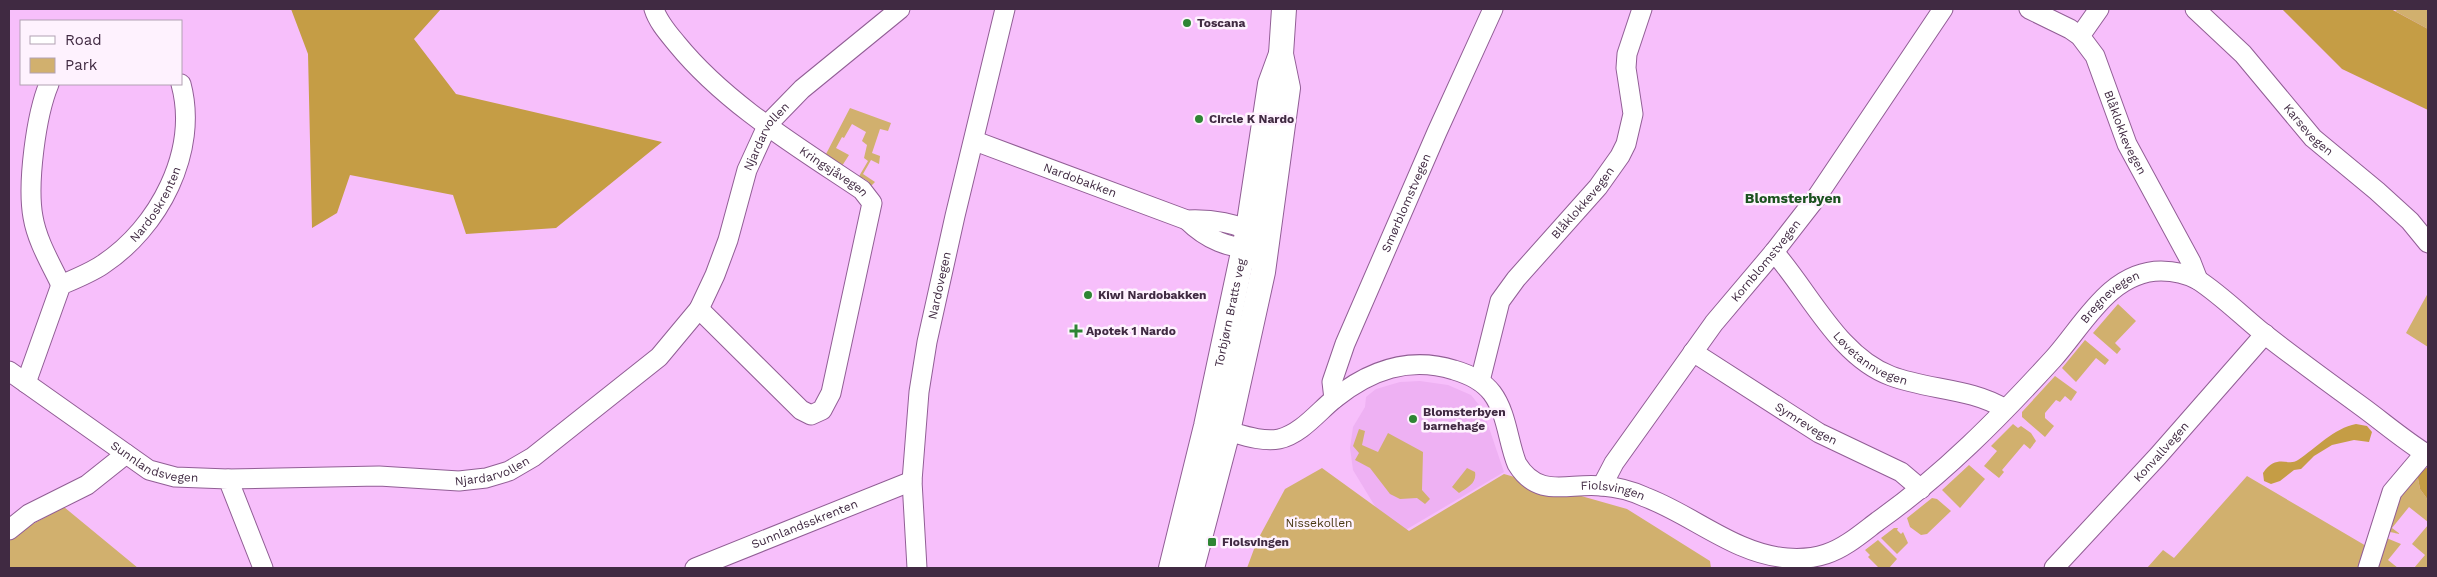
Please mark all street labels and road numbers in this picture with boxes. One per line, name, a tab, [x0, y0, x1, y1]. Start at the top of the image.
street label: Blåklokkevegen	[2101, 88, 2149, 177]
street label: Njardarvollen	[741, 99, 792, 173]
street label: Karsevegen	[2281, 101, 2336, 159]
street label: Kringsjåvegen	[797, 143, 871, 199]
street label: Smørblomstvegen	[1379, 151, 1434, 255]
street label: Nardobakken	[1041, 160, 1119, 200]
street label: Blåklokkevegen	[1548, 164, 1617, 242]
street label: Nardoskrenten	[127, 165, 184, 245]
street label: Kornblomstvegen	[1728, 217, 1804, 305]
street label: Nardovegen	[925, 250, 954, 321]
street label: Torbjørn Bratts veg	[1212, 257, 1249, 368]
street label: Bregnevegen	[2077, 268, 2141, 326]
street label: Løvetannvegen	[1830, 329, 1909, 388]
street label: Symrevegen	[1772, 400, 1840, 448]
street label: Konvallvegen	[2131, 419, 2192, 485]
street label: Sunnlandsvegen	[108, 438, 199, 485]
street label: Njardarvollen	[454, 454, 532, 488]
street label: Fiolsvingen	[1580, 478, 1647, 503]
street label: Sunnlandsskrenten	[749, 497, 860, 552]

